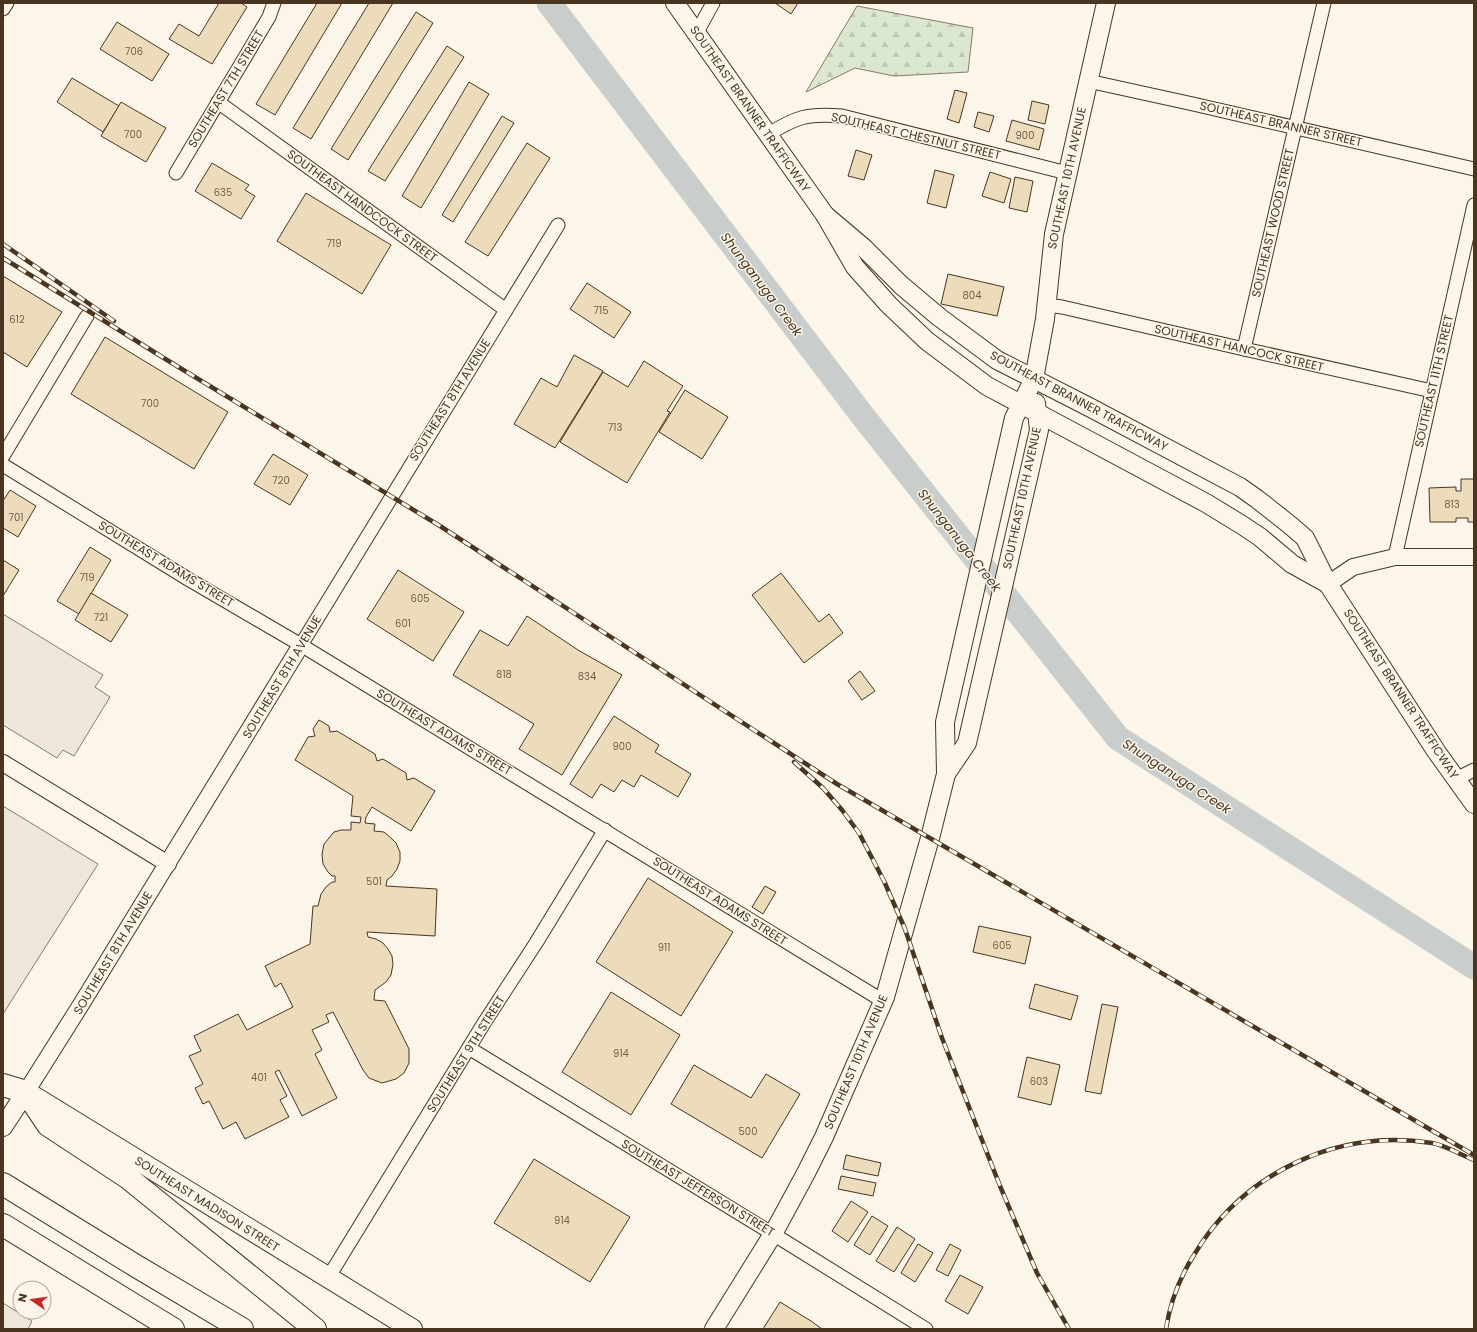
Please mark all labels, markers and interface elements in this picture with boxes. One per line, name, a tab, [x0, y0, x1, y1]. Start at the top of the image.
street label: SOUTHEAST BRANNER TRAFFICWAY	[686, 22, 815, 195]
street label: SOUTHEAST 7TH STREET	[184, 26, 268, 151]
house number: 706	[125, 44, 143, 59]
street label: SOUTHEAST BRANNER STREET	[1198, 97, 1365, 151]
street label: SOUTHEAST 10TH AVENUE	[1043, 105, 1090, 250]
street label: SOUTHEAST CHESTNUT STREET	[830, 108, 1003, 163]
house number: 700	[124, 127, 142, 142]
house number: 900	[1016, 128, 1034, 143]
street label: SOUTHEAST HANDCOCK STREET	[284, 145, 441, 266]
street label: SOUTHEAST WOOD STREET	[1247, 146, 1298, 299]
house number: 635	[214, 185, 232, 200]
water label: Shunganuga Creek	[716, 228, 808, 341]
house number: 719	[327, 236, 341, 251]
house number: 804	[963, 288, 981, 303]
house number: 715	[594, 303, 608, 318]
house number: 612	[9, 312, 25, 327]
street label: SOUTHEAST 11TH STREET	[1410, 312, 1457, 449]
street label: SOUTHEAST HANCOCK STREET	[1153, 320, 1326, 375]
street label: SOUTHEAST 8TH AVENUE	[405, 335, 494, 464]
street label: SOUTHEAST BRANNER TRAFFICWAY	[987, 346, 1171, 455]
house number: 700	[141, 396, 159, 411]
house number: 713	[608, 420, 622, 435]
street label: SOUTHEAST 10TH AVENUE	[998, 425, 1045, 570]
house number: 720	[272, 473, 290, 488]
water label: Shunganuga Creek	[913, 485, 1007, 597]
house number: 813	[1444, 497, 1460, 512]
house number: 701	[9, 510, 23, 525]
street label: SOUTHEAST ADAMS STREET	[95, 516, 238, 611]
house number: 719	[80, 570, 94, 585]
house number: 605	[411, 591, 429, 606]
street label: SOUTHEAST BRANNER TRAFFICWAY	[1340, 605, 1463, 782]
house number: 721	[94, 610, 108, 625]
street label: SOUTHEAST 8TH AVENUE	[238, 612, 325, 742]
house number: 601	[395, 616, 411, 631]
house number: 818	[496, 667, 512, 682]
house number: 834	[578, 669, 596, 684]
street label: SOUTHEAST ADAMS STREET	[373, 684, 516, 779]
water label: Shunganuga Creek	[1119, 734, 1236, 819]
house number: 900	[613, 739, 631, 754]
street label: SOUTHEAST ADAMS STREET	[650, 852, 791, 949]
house number: 501	[366, 874, 382, 889]
street label: SOUTHEAST 8TH AVENUE	[69, 888, 156, 1018]
house number: 605	[993, 938, 1011, 953]
house number: 911	[658, 940, 670, 955]
street label: SOUTHEAST 9TH STREET	[422, 991, 509, 1116]
street label: SOUTHEAST 10TH AVENUE	[819, 992, 892, 1132]
house number: 914	[613, 1046, 629, 1061]
house number: 401	[251, 1070, 267, 1085]
house number: 603	[1030, 1074, 1048, 1089]
house number: 500	[739, 1124, 757, 1139]
street label: SOUTHEAST JEFFERSON STREET	[618, 1135, 779, 1240]
street label: SOUTHEAST MADISON STREET	[132, 1152, 283, 1256]
house number: 914	[554, 1213, 570, 1228]
north arrow	[12, 1280, 52, 1320]
text: N	[14, 1292, 31, 1304]

